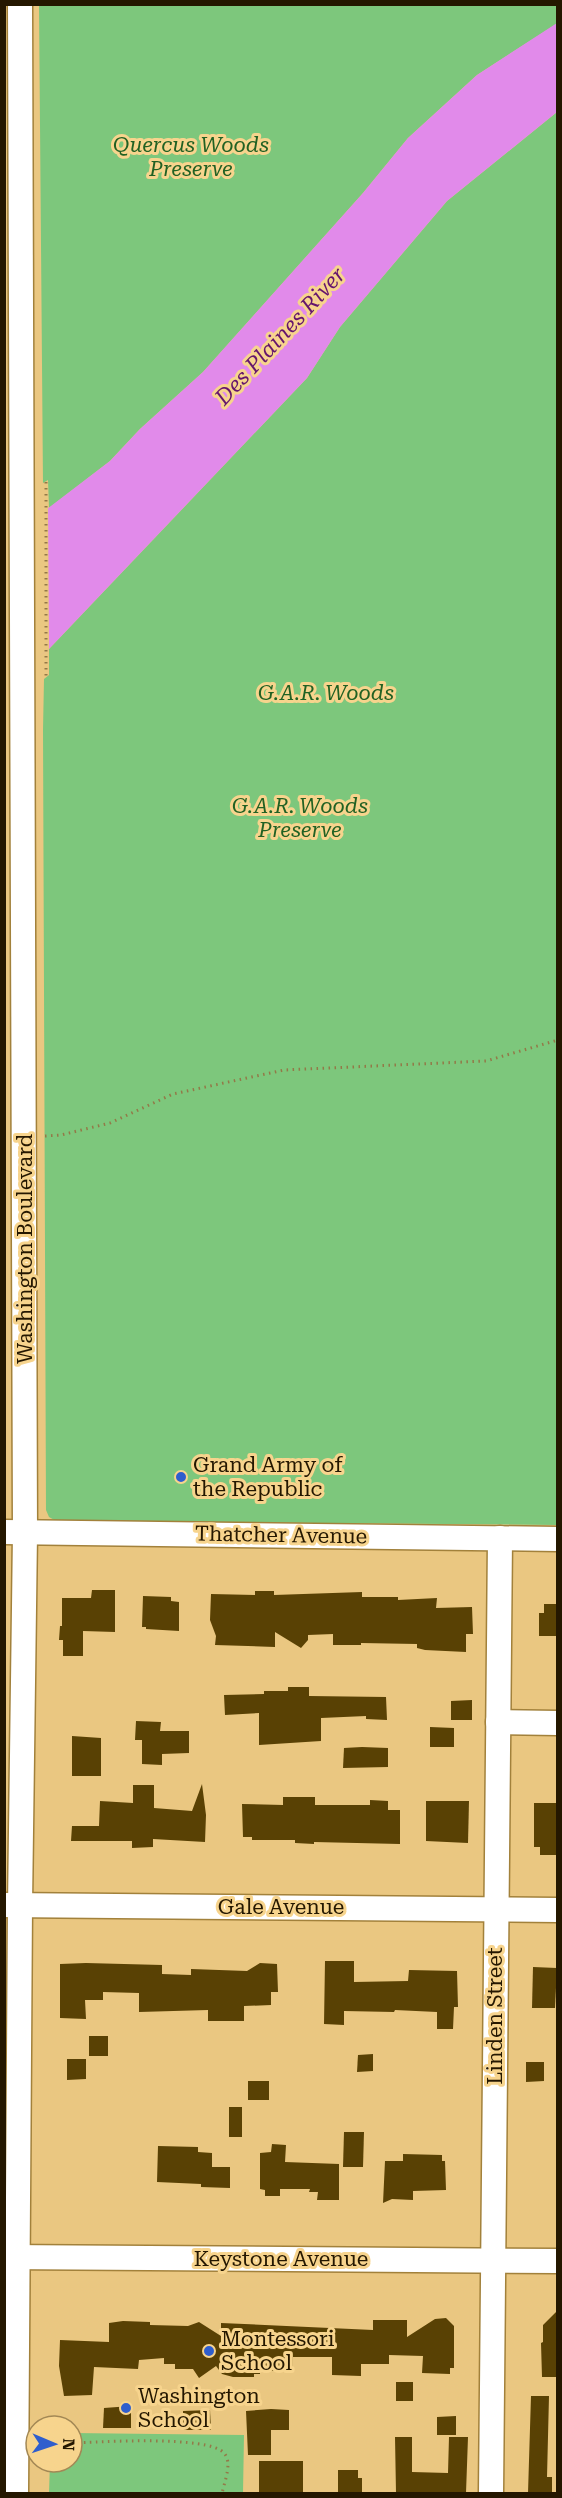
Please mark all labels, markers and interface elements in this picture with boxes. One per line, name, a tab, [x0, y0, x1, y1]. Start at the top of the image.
park label: Quercus Woods Preserve	[113, 133, 269, 181]
water label: Des Plaines River	[209, 262, 350, 411]
park label: G.A.R. Woods	[258, 681, 394, 705]
park label: G.A.R. Woods Preserve	[232, 794, 368, 842]
street label: Washington Boulevard	[13, 1133, 37, 1364]
place label: Grand Army of the Republic	[193, 1453, 343, 1501]
marker: Grand Army of the Republic	[174, 1470, 188, 1484]
street label: Thatcher Avenue	[195, 1521, 367, 1549]
street label: Gale Avenue	[218, 1895, 344, 1919]
street label: Linden Street	[483, 1947, 507, 2085]
street label: Keystone Avenue	[194, 2247, 368, 2271]
place label: Montessori School	[221, 2327, 335, 2375]
marker: Montessori School	[202, 2344, 216, 2358]
place label: Washington School	[138, 2384, 260, 2432]
marker: Washington School	[119, 2401, 133, 2415]
north arrow	[24, 2414, 84, 2474]
text: N	[59, 2438, 78, 2451]

